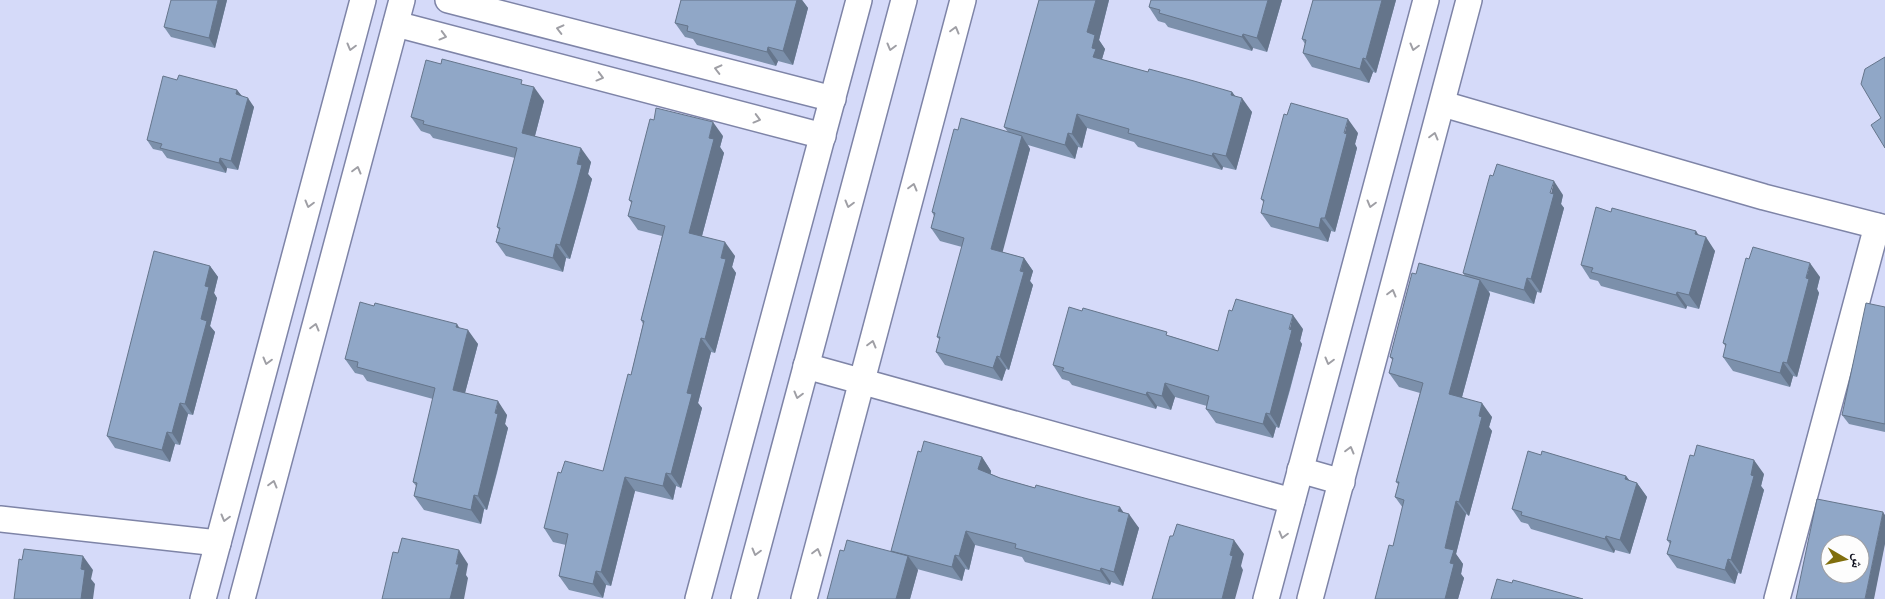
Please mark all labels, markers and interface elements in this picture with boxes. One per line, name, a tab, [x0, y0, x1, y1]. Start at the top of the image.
one-way arrow	[556, 24, 565, 35]
one-way arrow	[950, 26, 960, 35]
one-way arrow	[438, 31, 446, 41]
one-way arrow	[346, 43, 357, 52]
one-way arrow	[887, 43, 897, 51]
one-way arrow	[1409, 43, 1419, 51]
one-way arrow	[713, 64, 722, 75]
one-way arrow	[595, 72, 604, 82]
one-way arrow	[753, 113, 762, 124]
one-way arrow	[1428, 132, 1439, 141]
one-way arrow	[351, 166, 362, 175]
one-way arrow	[908, 183, 918, 192]
one-way arrow	[845, 199, 855, 208]
one-way arrow	[1366, 199, 1377, 208]
one-way arrow	[304, 200, 315, 209]
one-way arrow	[1386, 289, 1397, 298]
one-way arrow	[309, 323, 320, 332]
one-way arrow	[866, 340, 876, 349]
one-way arrow	[1324, 356, 1335, 365]
one-way arrow	[262, 357, 273, 366]
one-way arrow	[793, 390, 804, 399]
one-way arrow	[1344, 446, 1355, 455]
one-way arrow	[267, 480, 278, 489]
one-way arrow	[220, 514, 231, 523]
one-way arrow	[1278, 530, 1289, 539]
north arrow	[1820, 534, 1870, 584]
one-way arrow	[752, 547, 762, 555]
one-way arrow	[811, 548, 821, 556]
text: ش	[1848, 552, 1867, 570]

